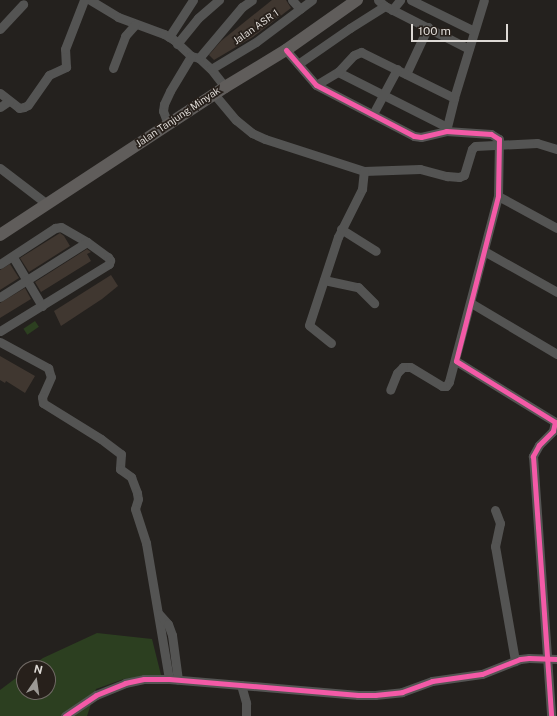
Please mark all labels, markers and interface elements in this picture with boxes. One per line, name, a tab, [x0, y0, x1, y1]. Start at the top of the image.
street label: Jalan ASR 1	[231, 7, 281, 47]
scale bar	[413, 16, 510, 42]
text: 100 m	[418, 24, 451, 38]
street label: Jalan Tanjung Minyak	[134, 84, 222, 150]
north arrow	[16, 660, 56, 700]
text: N	[33, 662, 44, 676]

